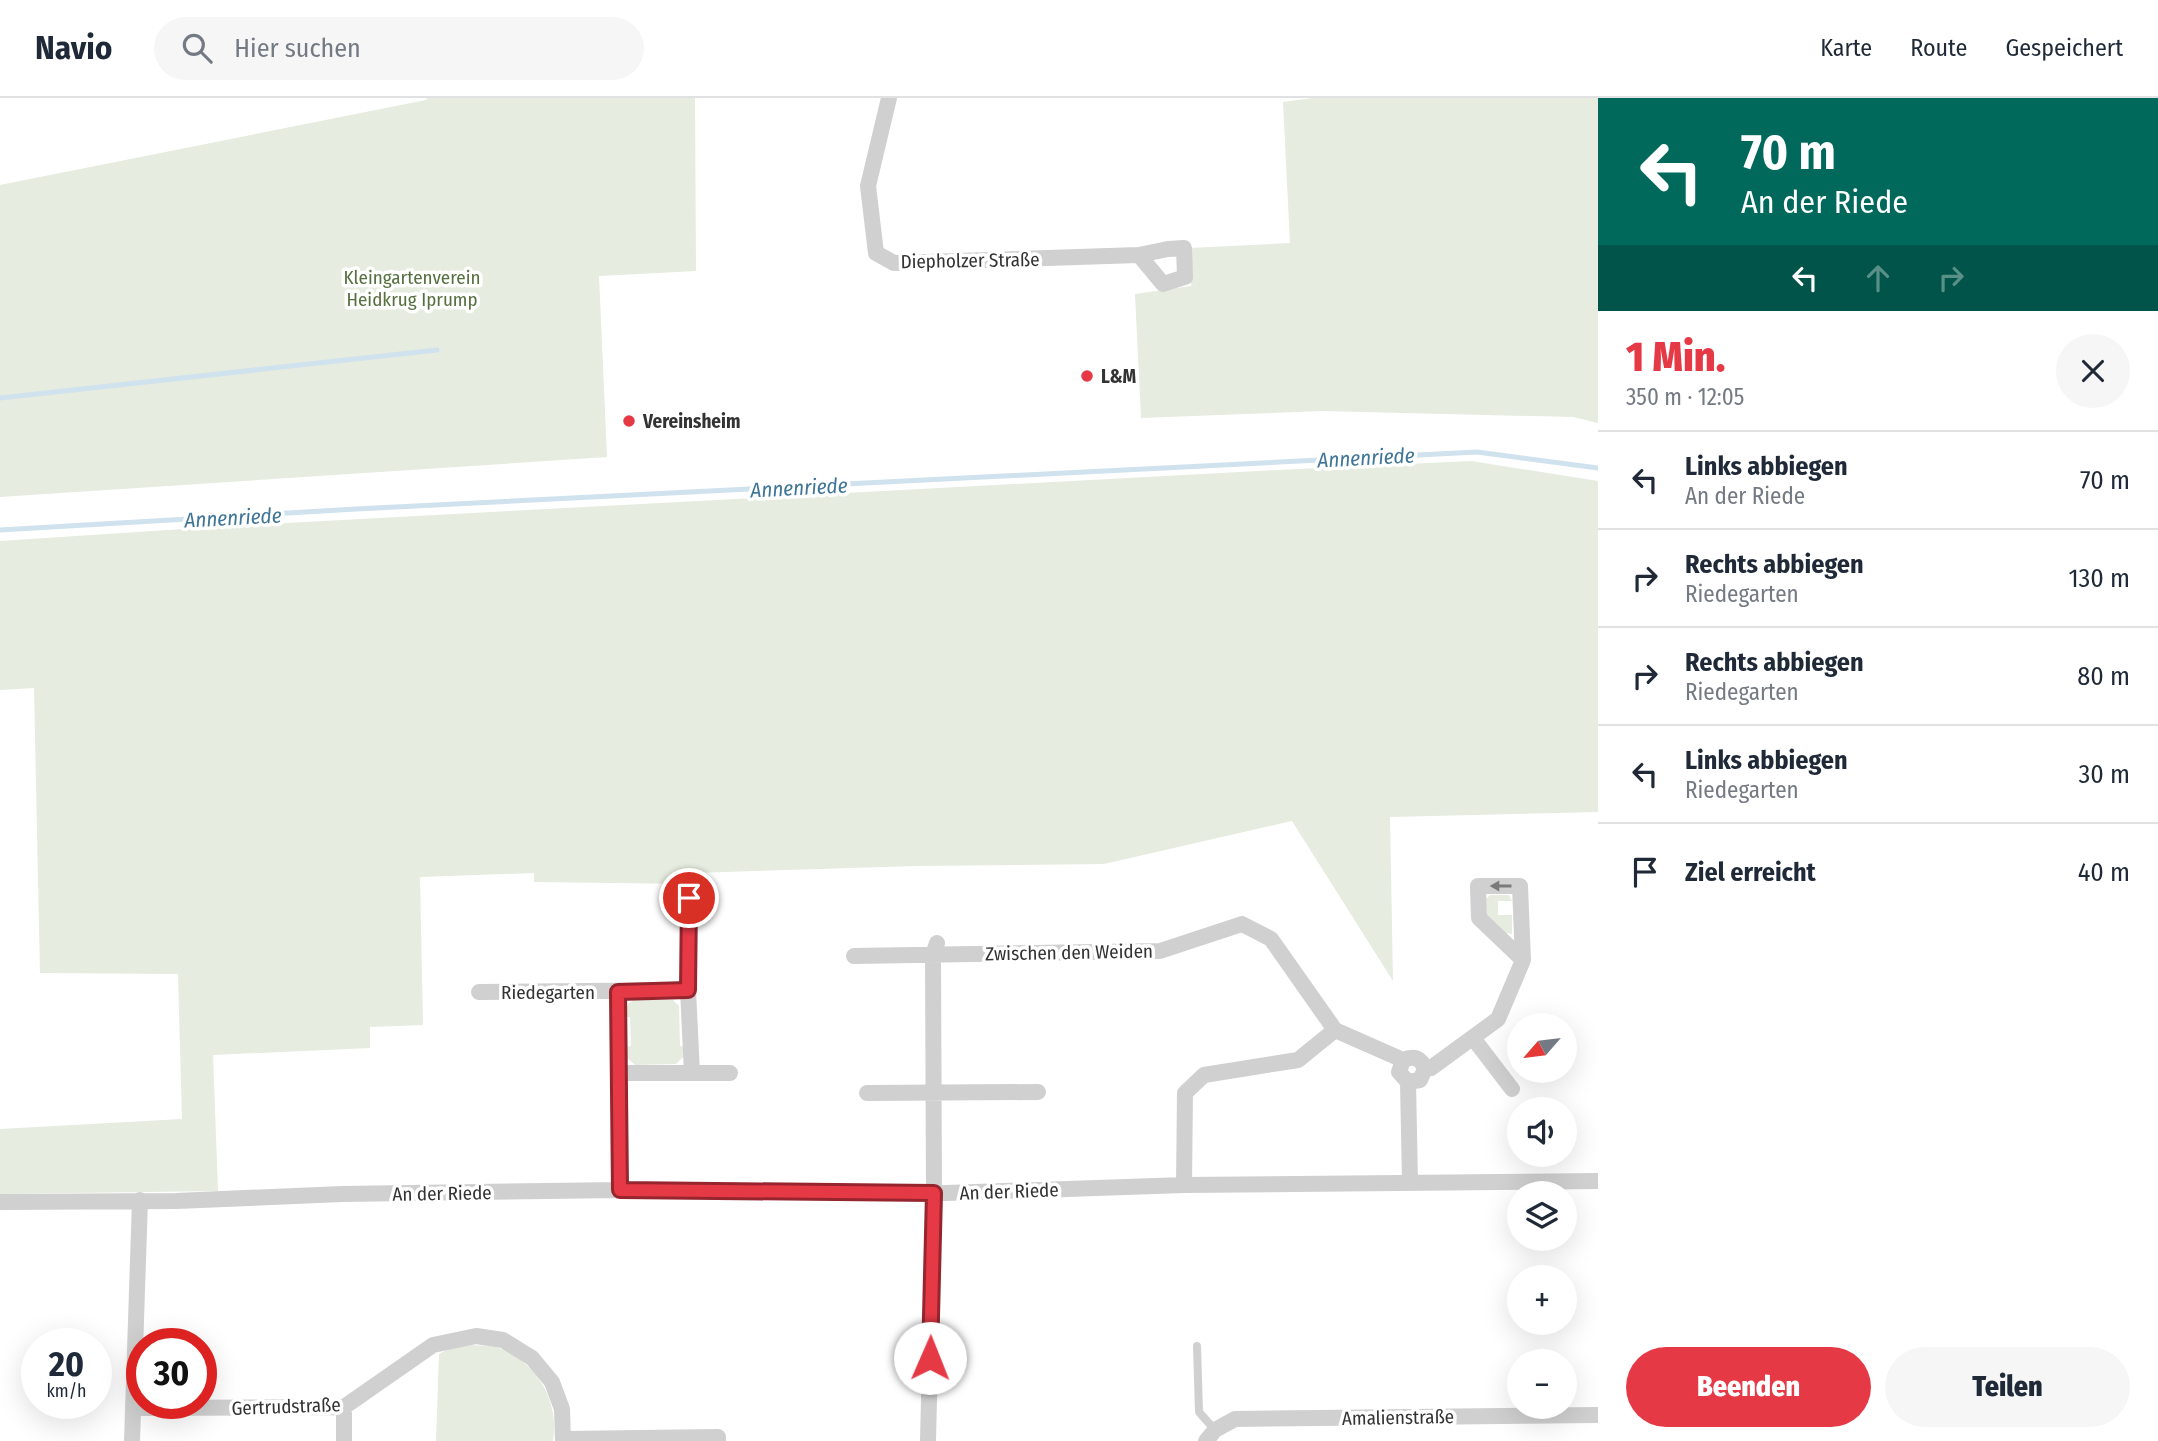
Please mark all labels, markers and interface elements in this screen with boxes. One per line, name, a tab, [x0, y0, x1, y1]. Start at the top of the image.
search box	[154, 17, 644, 80]
text: Navio	[35, 28, 112, 68]
icon: search	[178, 29, 216, 67]
text: Hier suchen	[234, 33, 361, 64]
text: Karte	[1820, 34, 1872, 62]
text: Route	[1910, 34, 1967, 62]
text: Gespeichert	[2005, 34, 2123, 62]
text: 70 m	[1741, 123, 1836, 182]
icon: left	[1626, 126, 1717, 217]
text: An der Riede	[1741, 183, 1908, 221]
street label: Diepholzer Straße	[900, 248, 1040, 273]
icon: left	[1786, 259, 1824, 297]
icon: ahead	[1859, 259, 1897, 297]
icon: right	[1932, 259, 1970, 297]
park label: Kleingartenverein Heidkrug Iprump	[344, 266, 480, 311]
text: 1 Min.	[1626, 332, 1726, 382]
button: close	[2056, 334, 2130, 408]
place label: L&M	[1101, 365, 1137, 388]
marker: L&M	[1079, 368, 1095, 384]
text: 350 m · 12:05	[1626, 383, 1744, 411]
place label: Vereinsheim	[642, 410, 740, 433]
marker: Vereinsheim	[621, 413, 637, 429]
water label: Annenriede	[1316, 442, 1415, 474]
text: Links abbiegen	[1685, 451, 1848, 482]
icon: left	[1626, 461, 1664, 499]
text: 70 m	[2080, 465, 2130, 496]
water label: Annenriede	[749, 472, 848, 504]
text: An der Riede	[1685, 482, 1805, 510]
water label: Annenriede	[183, 502, 282, 534]
text: Rechts abbiegen	[1685, 549, 1864, 580]
icon: right	[1626, 559, 1664, 597]
text: 130 m	[2068, 563, 2130, 594]
text: Riedegarten	[1685, 580, 1799, 608]
text: Rechts abbiegen	[1685, 647, 1864, 678]
icon: right	[1626, 657, 1664, 695]
text: 80 m	[2077, 661, 2130, 692]
text: Riedegarten	[1685, 678, 1799, 706]
text: Links abbiegen	[1685, 745, 1848, 776]
icon: left	[1626, 755, 1664, 793]
text: 30 m	[2079, 759, 2130, 790]
text: Riedegarten	[1685, 776, 1799, 804]
icon: arrive	[1626, 853, 1664, 891]
text: Ziel erreicht	[1685, 857, 1816, 888]
text: 40 m	[2078, 857, 2130, 888]
pin	[659, 868, 719, 928]
icon: arrive	[670, 879, 708, 917]
one-way arrow	[1490, 880, 1512, 892]
street label: Zwischen den Weiden	[985, 940, 1153, 965]
street label: Riedegarten	[501, 981, 595, 1004]
north arrow	[1507, 1013, 1577, 1083]
map controls	[1507, 1013, 1577, 1419]
button: sound	[1507, 1097, 1577, 1167]
street label: An der Riede	[959, 1178, 1059, 1205]
street label: An der Riede	[392, 1181, 492, 1206]
button: layers	[1507, 1181, 1577, 1251]
button: +	[1507, 1265, 1577, 1335]
position arrow	[893, 1321, 967, 1395]
speed limit sign: 30	[126, 1328, 217, 1419]
text: 20	[49, 1343, 84, 1385]
button: Beenden	[1626, 1347, 1871, 1427]
button: Teilen	[1885, 1347, 2130, 1427]
button: −	[1507, 1349, 1577, 1419]
text: km/h	[46, 1380, 87, 1402]
street label: Gertrudstraße	[231, 1393, 341, 1420]
street label: Amalienstraße	[1342, 1405, 1454, 1430]

